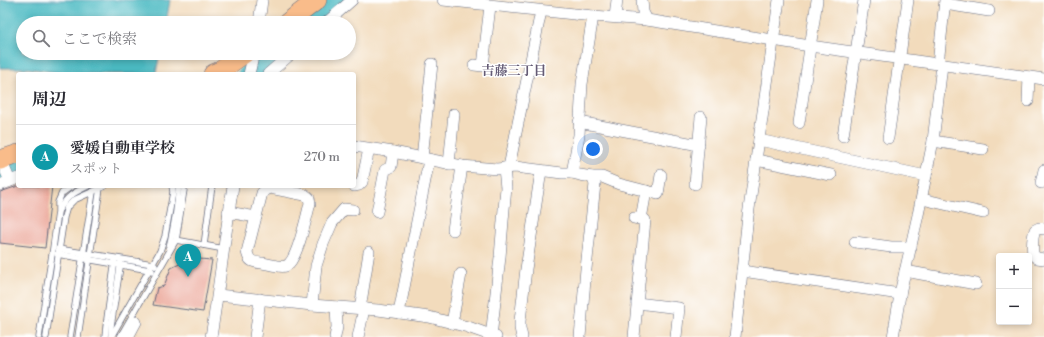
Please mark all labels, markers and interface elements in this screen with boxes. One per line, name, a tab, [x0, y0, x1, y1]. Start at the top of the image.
search box	[16, 16, 356, 60]
icon: search	[30, 27, 52, 49]
text: ここで検索	[62, 30, 137, 49]
district label: 吉藤三丁目	[481, 63, 547, 79]
text: 周辺	[32, 89, 66, 111]
text: 愛媛自動車学校	[70, 139, 175, 158]
your location	[583, 139, 603, 159]
text: A	[40, 149, 50, 165]
text: 270 m	[304, 149, 340, 165]
text: スポット	[70, 161, 122, 177]
pin: A	[175, 244, 201, 277]
map controls	[996, 253, 1032, 325]
button: +	[996, 253, 1032, 289]
button: −	[996, 289, 1032, 325]

